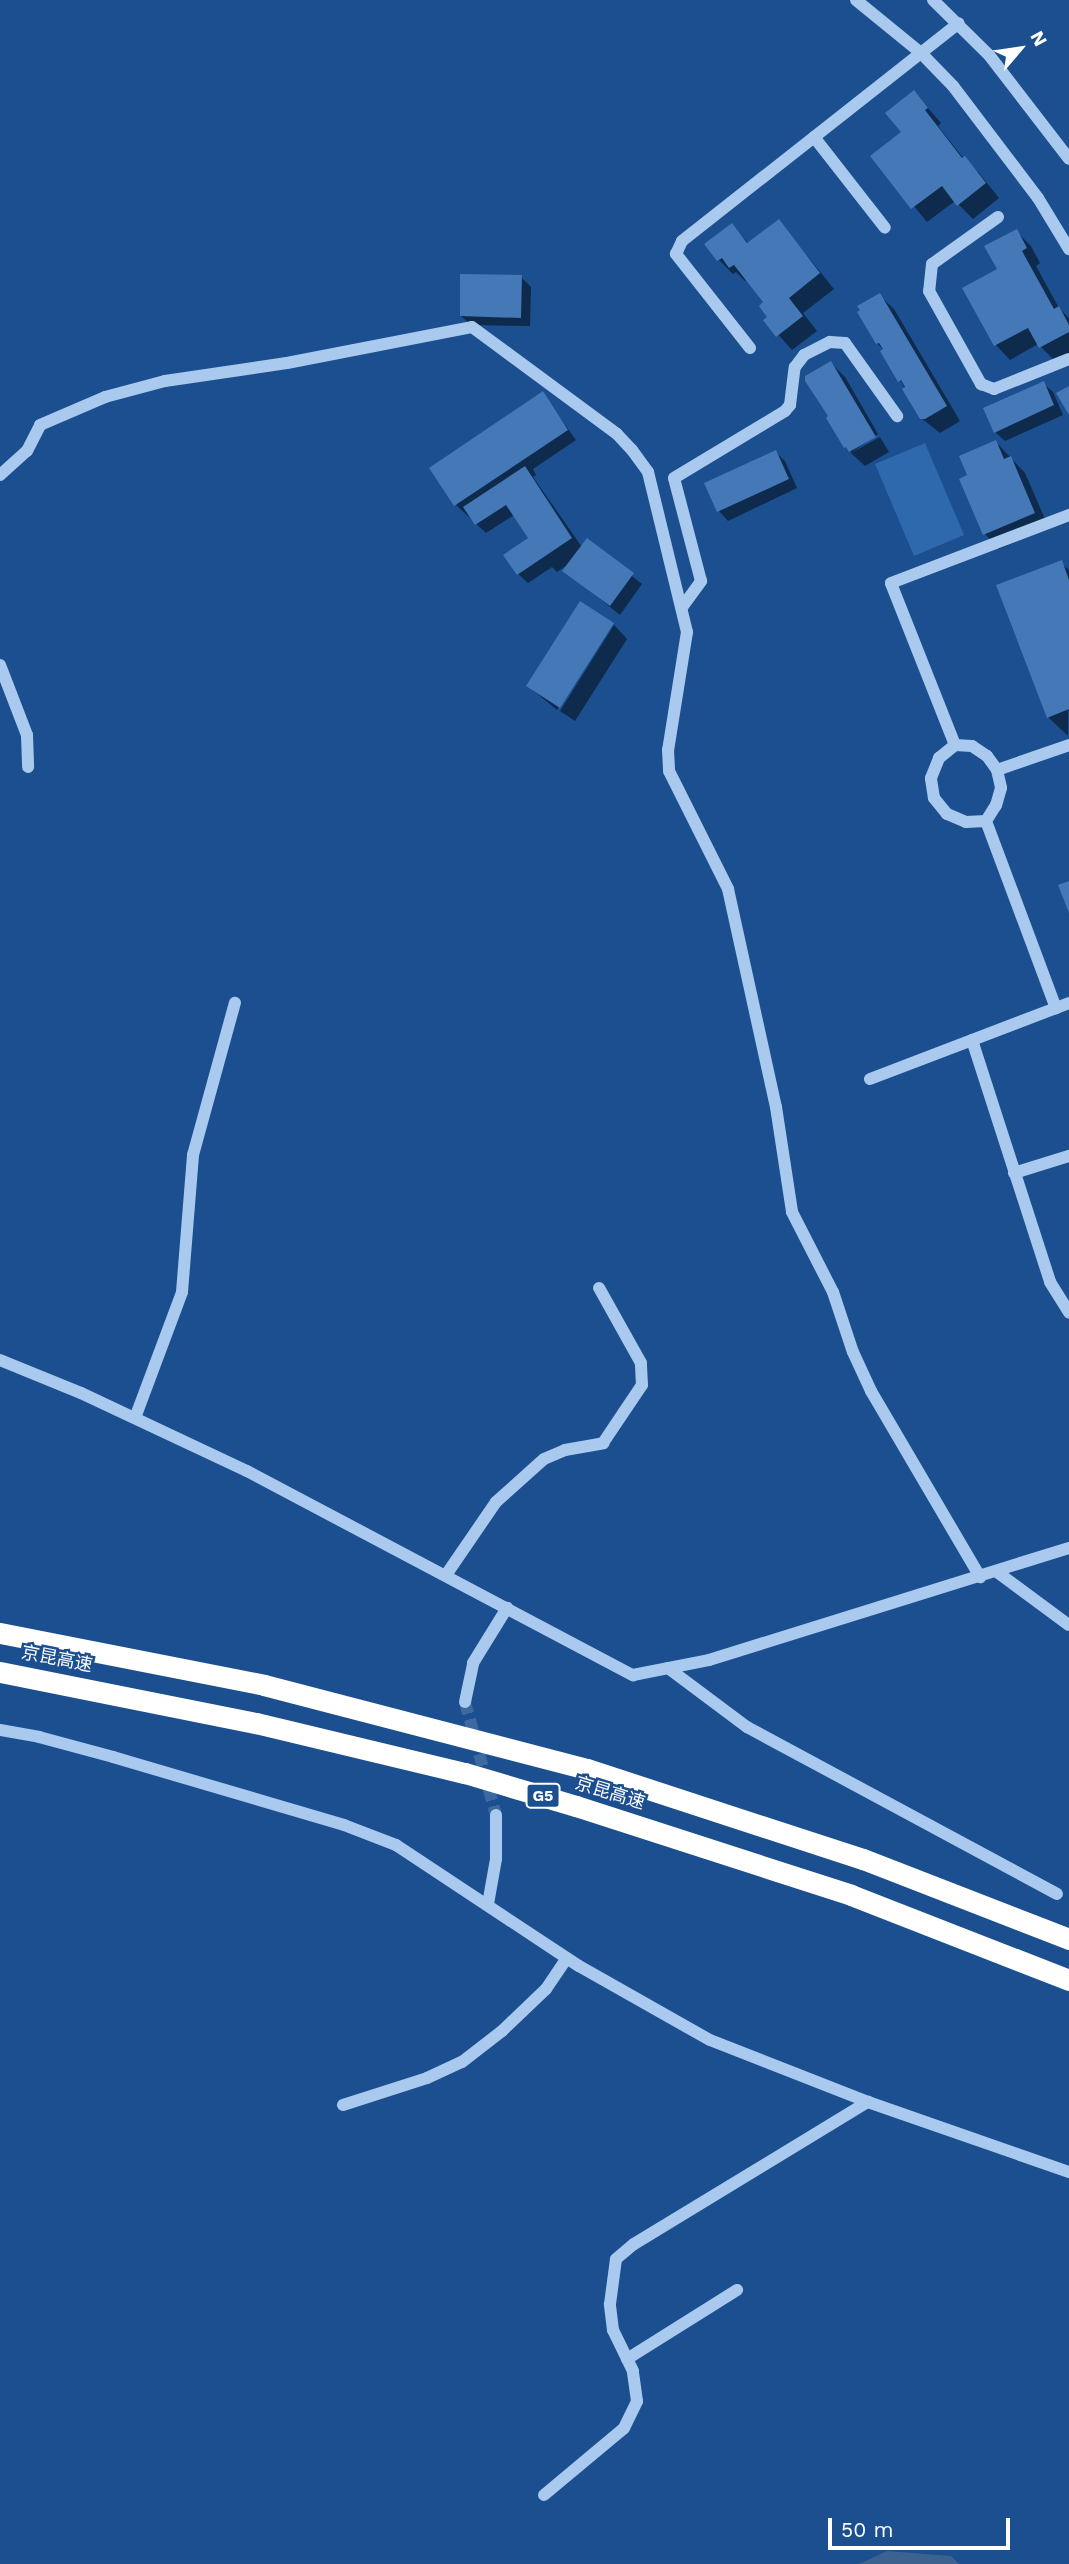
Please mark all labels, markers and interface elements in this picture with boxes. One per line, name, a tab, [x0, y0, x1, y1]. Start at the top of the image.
north arrow	[985, 14, 1055, 84]
text: N	[1025, 27, 1052, 50]
street label: 京昆高速	[20, 1642, 94, 1676]
street label: 京昆高速	[572, 1772, 648, 1814]
road number: G5	[526, 1784, 560, 1808]
scale bar	[831, 2504, 1013, 2548]
text: 50 m	[841, 2517, 893, 2542]

